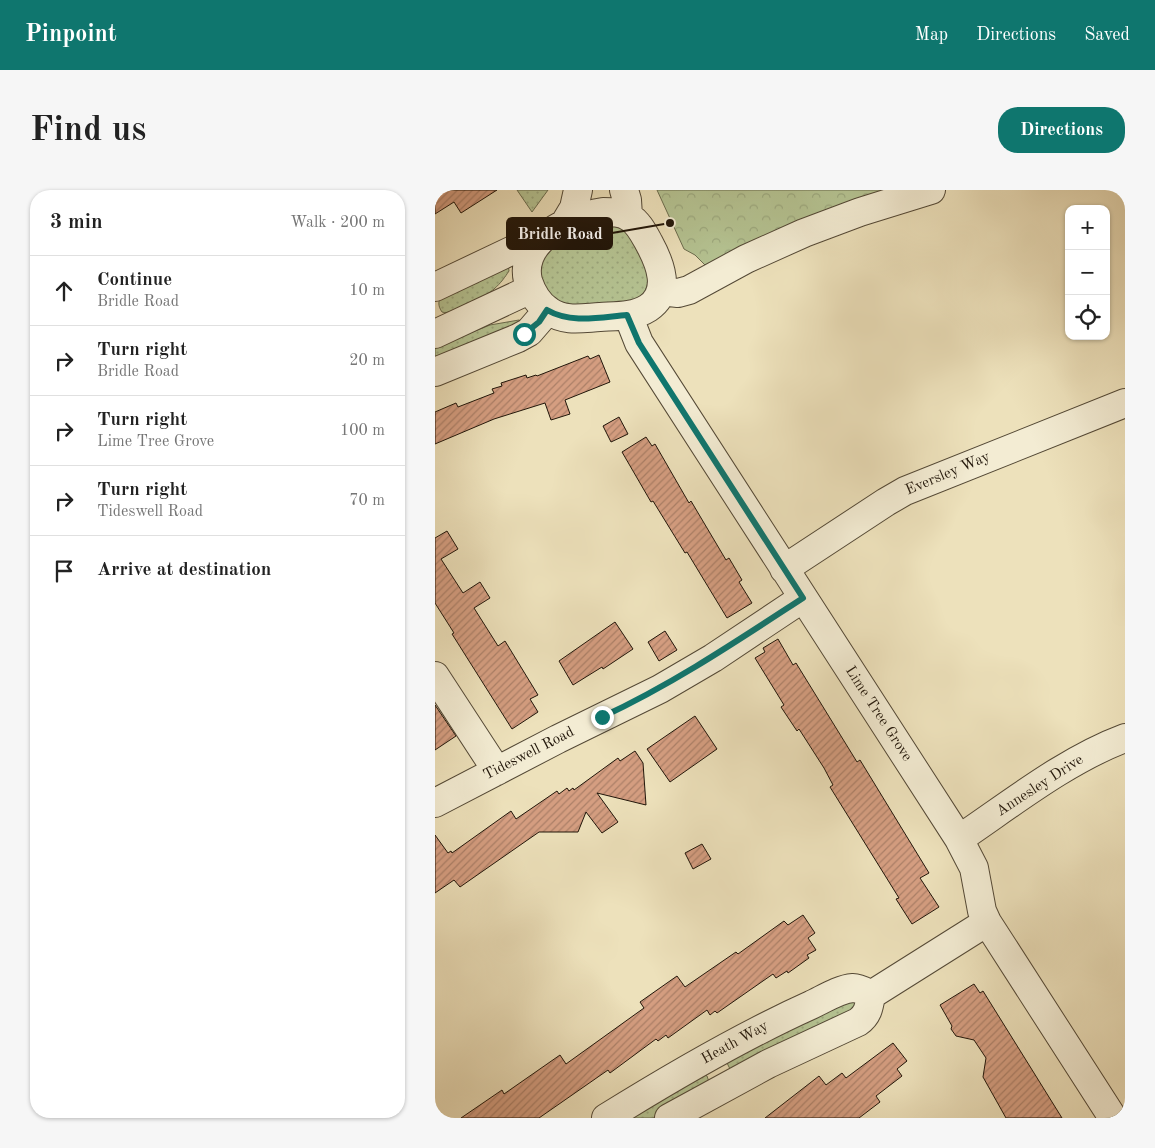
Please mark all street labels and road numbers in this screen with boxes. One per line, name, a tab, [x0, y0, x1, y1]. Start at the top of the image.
street label: Eversley Way	[904, 449, 992, 499]
street label: Lime Tree Grove	[842, 664, 914, 764]
street label: Tideswell Road	[481, 725, 577, 783]
street label: Annesley Drive	[994, 752, 1086, 820]
street label: Heath Way	[699, 1019, 771, 1067]

